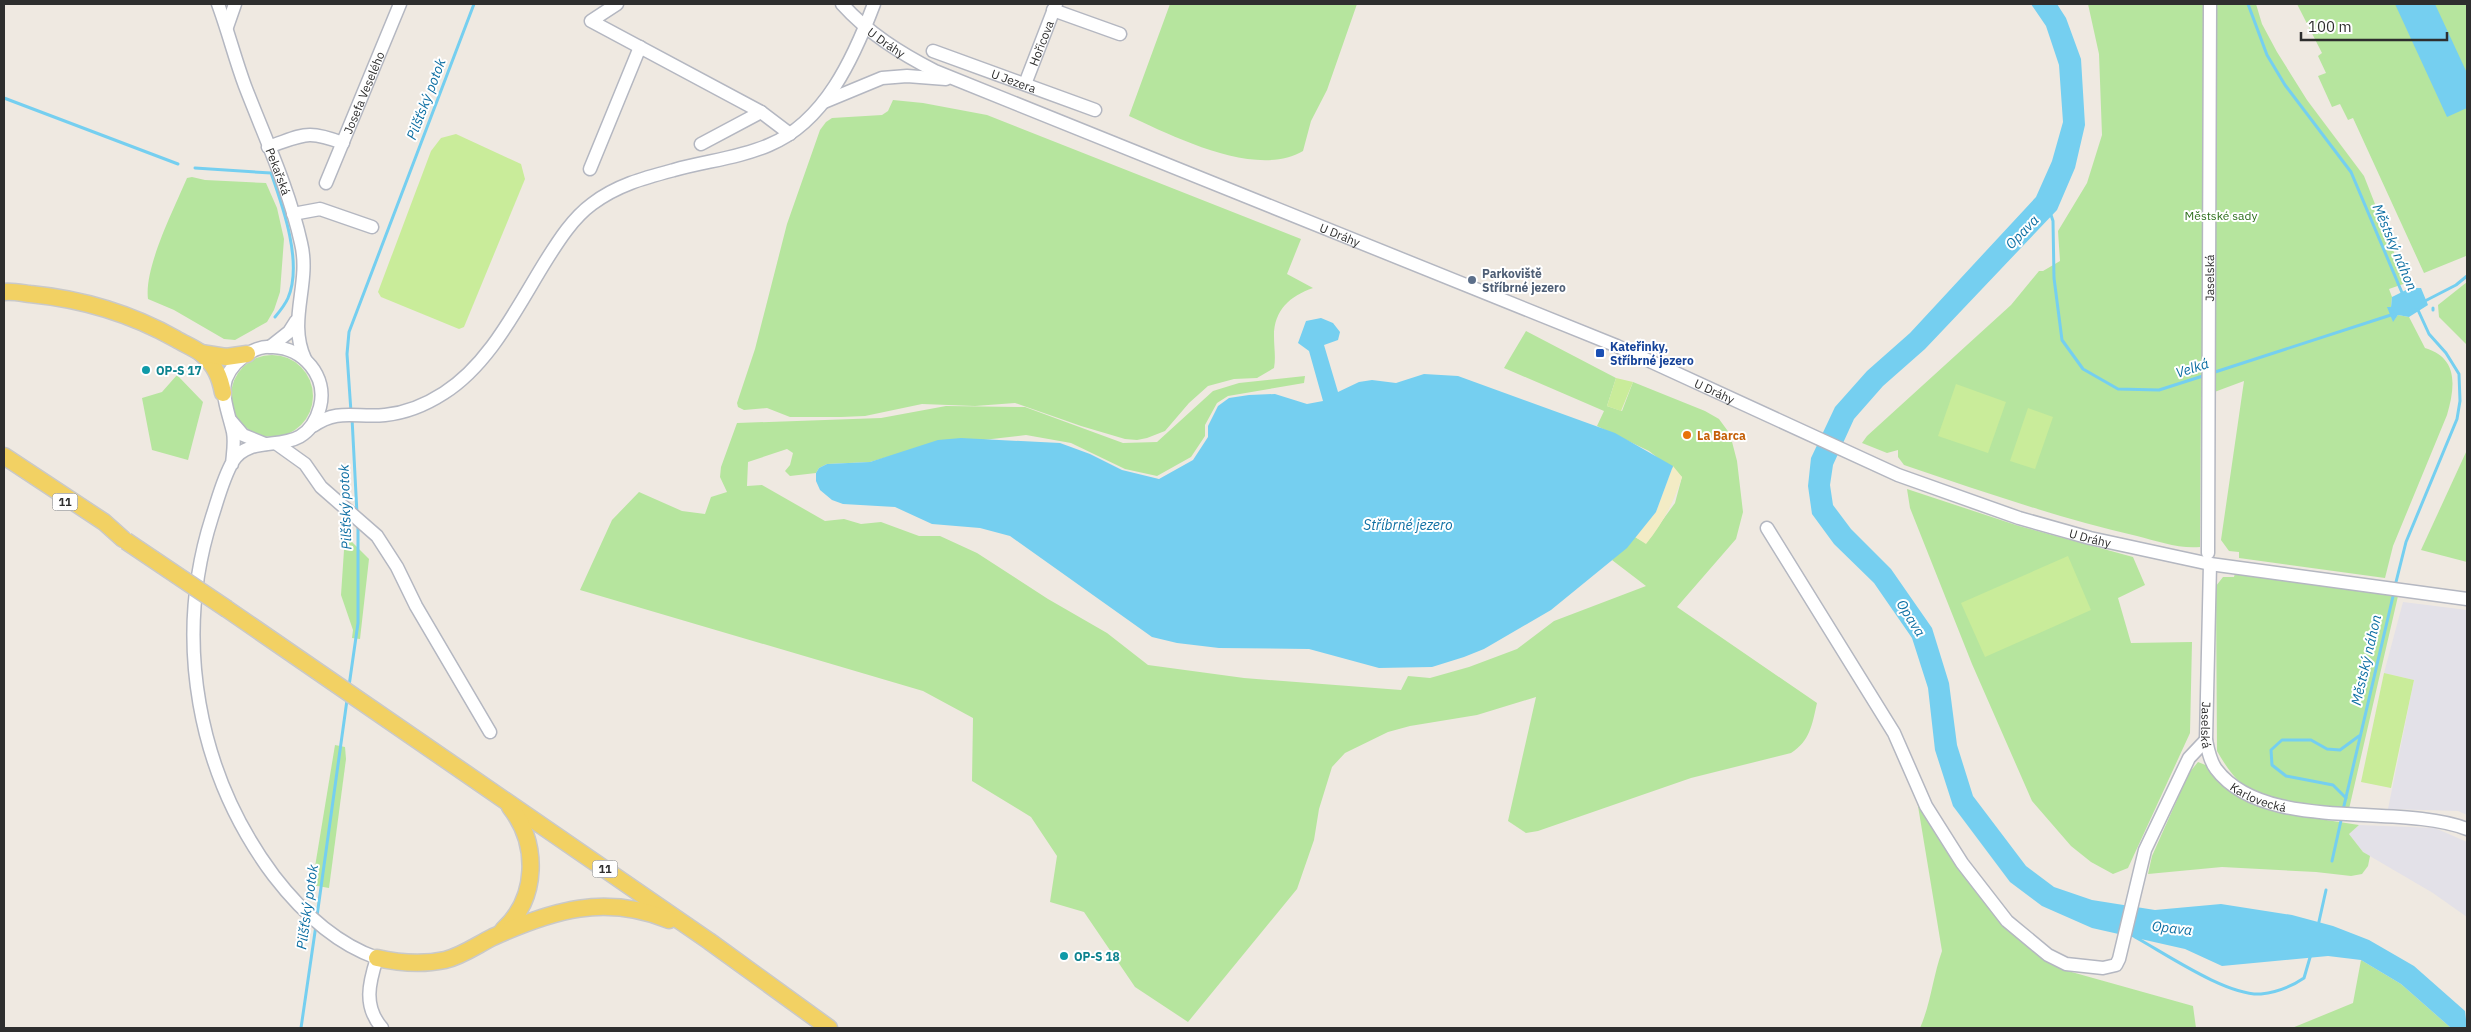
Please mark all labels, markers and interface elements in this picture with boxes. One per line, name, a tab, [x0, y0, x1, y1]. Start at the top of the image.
scale bar	[2301, 10, 2447, 42]
text: 100 m	[2308, 17, 2352, 36]
street label: Hořicova	[1025, 18, 1057, 68]
street label: U Dráhy	[865, 24, 908, 60]
street label: Josefa Veselého	[340, 49, 387, 136]
water label: Pilšťský potok	[402, 55, 450, 142]
street label: U Jezera	[989, 65, 1039, 96]
street label: Pekařská	[263, 145, 294, 197]
water label: Městský náhon	[2369, 201, 2421, 293]
park label: Městské sady	[2185, 208, 2257, 223]
water label: Opava	[2001, 211, 2043, 253]
street label: U Dráhy	[1318, 219, 1363, 249]
street label: Jaselská	[2201, 254, 2217, 301]
place label: Parkoviště Stříbrné jezero	[1482, 266, 1566, 295]
marker: Parkoviště Stříbrné jezero	[1466, 274, 1478, 286]
place label: Kateřinky, Stříbrné jezero	[1610, 339, 1694, 368]
marker: Kateřinky, Stříbrné jezero	[1594, 347, 1606, 359]
water label: Velká	[2173, 354, 2211, 382]
place label: OP-S 17	[156, 363, 202, 378]
marker: OP-S 17	[140, 364, 152, 376]
street label: U Dráhy	[1692, 375, 1737, 406]
place label: La Barca	[1697, 428, 1746, 443]
marker: La Barca	[1681, 429, 1693, 441]
water label: Pilšťský potok	[334, 463, 355, 550]
road number: 11	[52, 494, 78, 511]
water label: Stříbrné jezero	[1363, 516, 1453, 534]
street label: U Dráhy	[2067, 525, 2112, 550]
water label: Opava	[1893, 596, 1929, 640]
water label: Městský náhon	[2347, 613, 2385, 707]
street label: Jaselská	[2198, 701, 2215, 750]
street label: Karlovecká	[2227, 779, 2288, 815]
road number: 11	[592, 861, 618, 878]
water label: Pilšťský potok	[292, 863, 322, 951]
water label: Opava	[2151, 917, 2193, 939]
place label: OP-S 18	[1074, 949, 1120, 964]
marker: OP-S 18	[1058, 950, 1070, 962]

